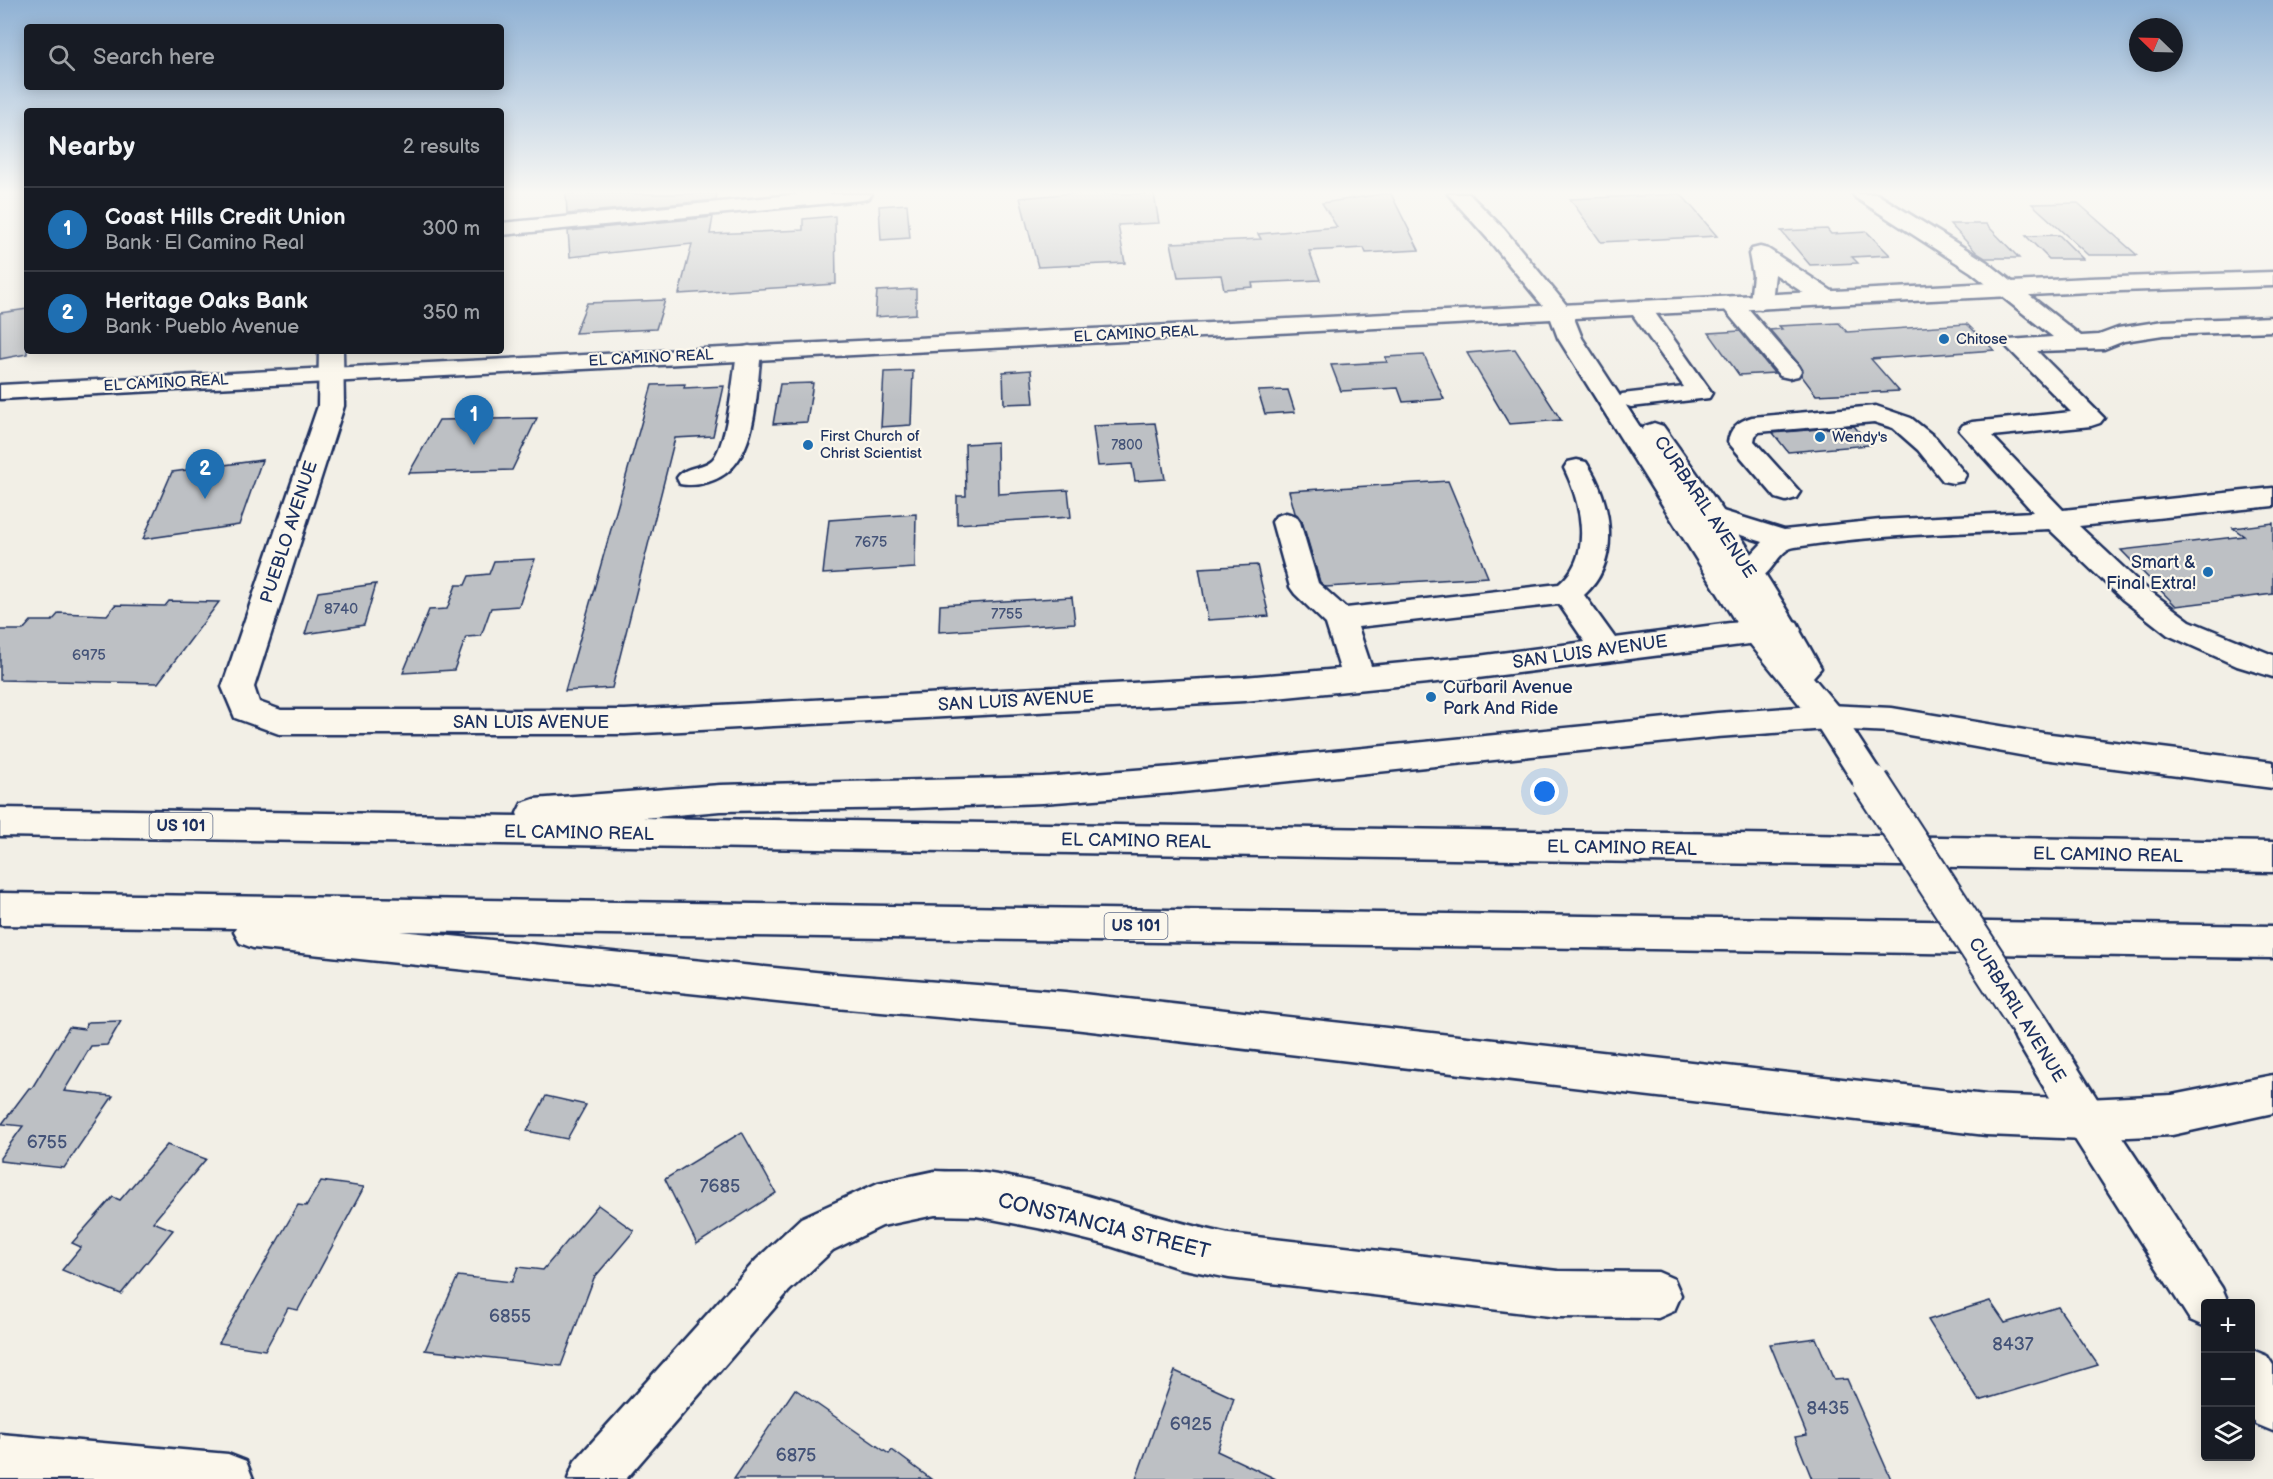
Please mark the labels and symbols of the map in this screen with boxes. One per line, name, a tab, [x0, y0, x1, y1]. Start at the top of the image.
north arrow	[2129, 18, 2183, 72]
street label: EL CAMINO REAL	[1073, 321, 1199, 347]
place label: Chitose	[1956, 330, 2008, 349]
marker: Chitose	[1937, 332, 1951, 346]
street label: EL CAMINO REAL	[588, 345, 714, 371]
street label: EL CAMINO REAL	[103, 370, 229, 396]
pin: 1	[454, 396, 494, 445]
place label: First Church of Christ Scientist	[820, 427, 922, 463]
place label: Wendy's	[1832, 428, 1888, 447]
marker: Wendy's	[1813, 430, 1827, 444]
street label: CURBARIL AVENUE	[1650, 432, 1760, 582]
house number: 7800	[1111, 437, 1143, 454]
marker: First Church of Christ Scientist	[801, 438, 815, 452]
pin: 2	[186, 450, 224, 499]
street label: PUEBLO AVENUE	[256, 458, 322, 606]
house number: 7675	[855, 533, 887, 552]
place label: Smart & Final Extra!	[2106, 552, 2196, 594]
marker: Smart & Final Extra!	[2201, 565, 2215, 579]
house number: 8740	[324, 600, 358, 619]
house number: 7755	[991, 605, 1023, 624]
street label: SAN LUIS AVENUE	[1511, 631, 1669, 673]
house number: 6975	[72, 646, 106, 665]
place label: Curbaril Avenue Park And Ride	[1443, 677, 1573, 719]
street label: SAN LUIS AVENUE	[937, 686, 1095, 716]
marker: Curbaril Avenue Park And Ride	[1424, 690, 1438, 704]
street label: SAN LUIS AVENUE	[453, 712, 609, 733]
your location	[1530, 777, 1559, 806]
road number: US 101	[150, 813, 213, 839]
street label: EL CAMINO REAL	[504, 821, 655, 845]
street label: EL CAMINO REAL	[1061, 829, 1212, 853]
street label: EL CAMINO REAL	[1547, 836, 1698, 860]
street label: EL CAMINO REAL	[2033, 843, 2184, 867]
road number: US 101	[1104, 913, 1168, 939]
street label: CURBARIL AVENUE	[1964, 934, 2070, 1086]
house number: 6755	[27, 1132, 67, 1153]
house number: 7685	[700, 1176, 740, 1197]
street label: CONSTANCIA STREET	[995, 1188, 1213, 1265]
house number: 6855	[489, 1306, 531, 1327]
house number: 8437	[1992, 1334, 2034, 1355]
house number: 8435	[1807, 1398, 1849, 1419]
house number: 6925	[1170, 1414, 1212, 1435]
house number: 6875	[776, 1445, 816, 1466]

